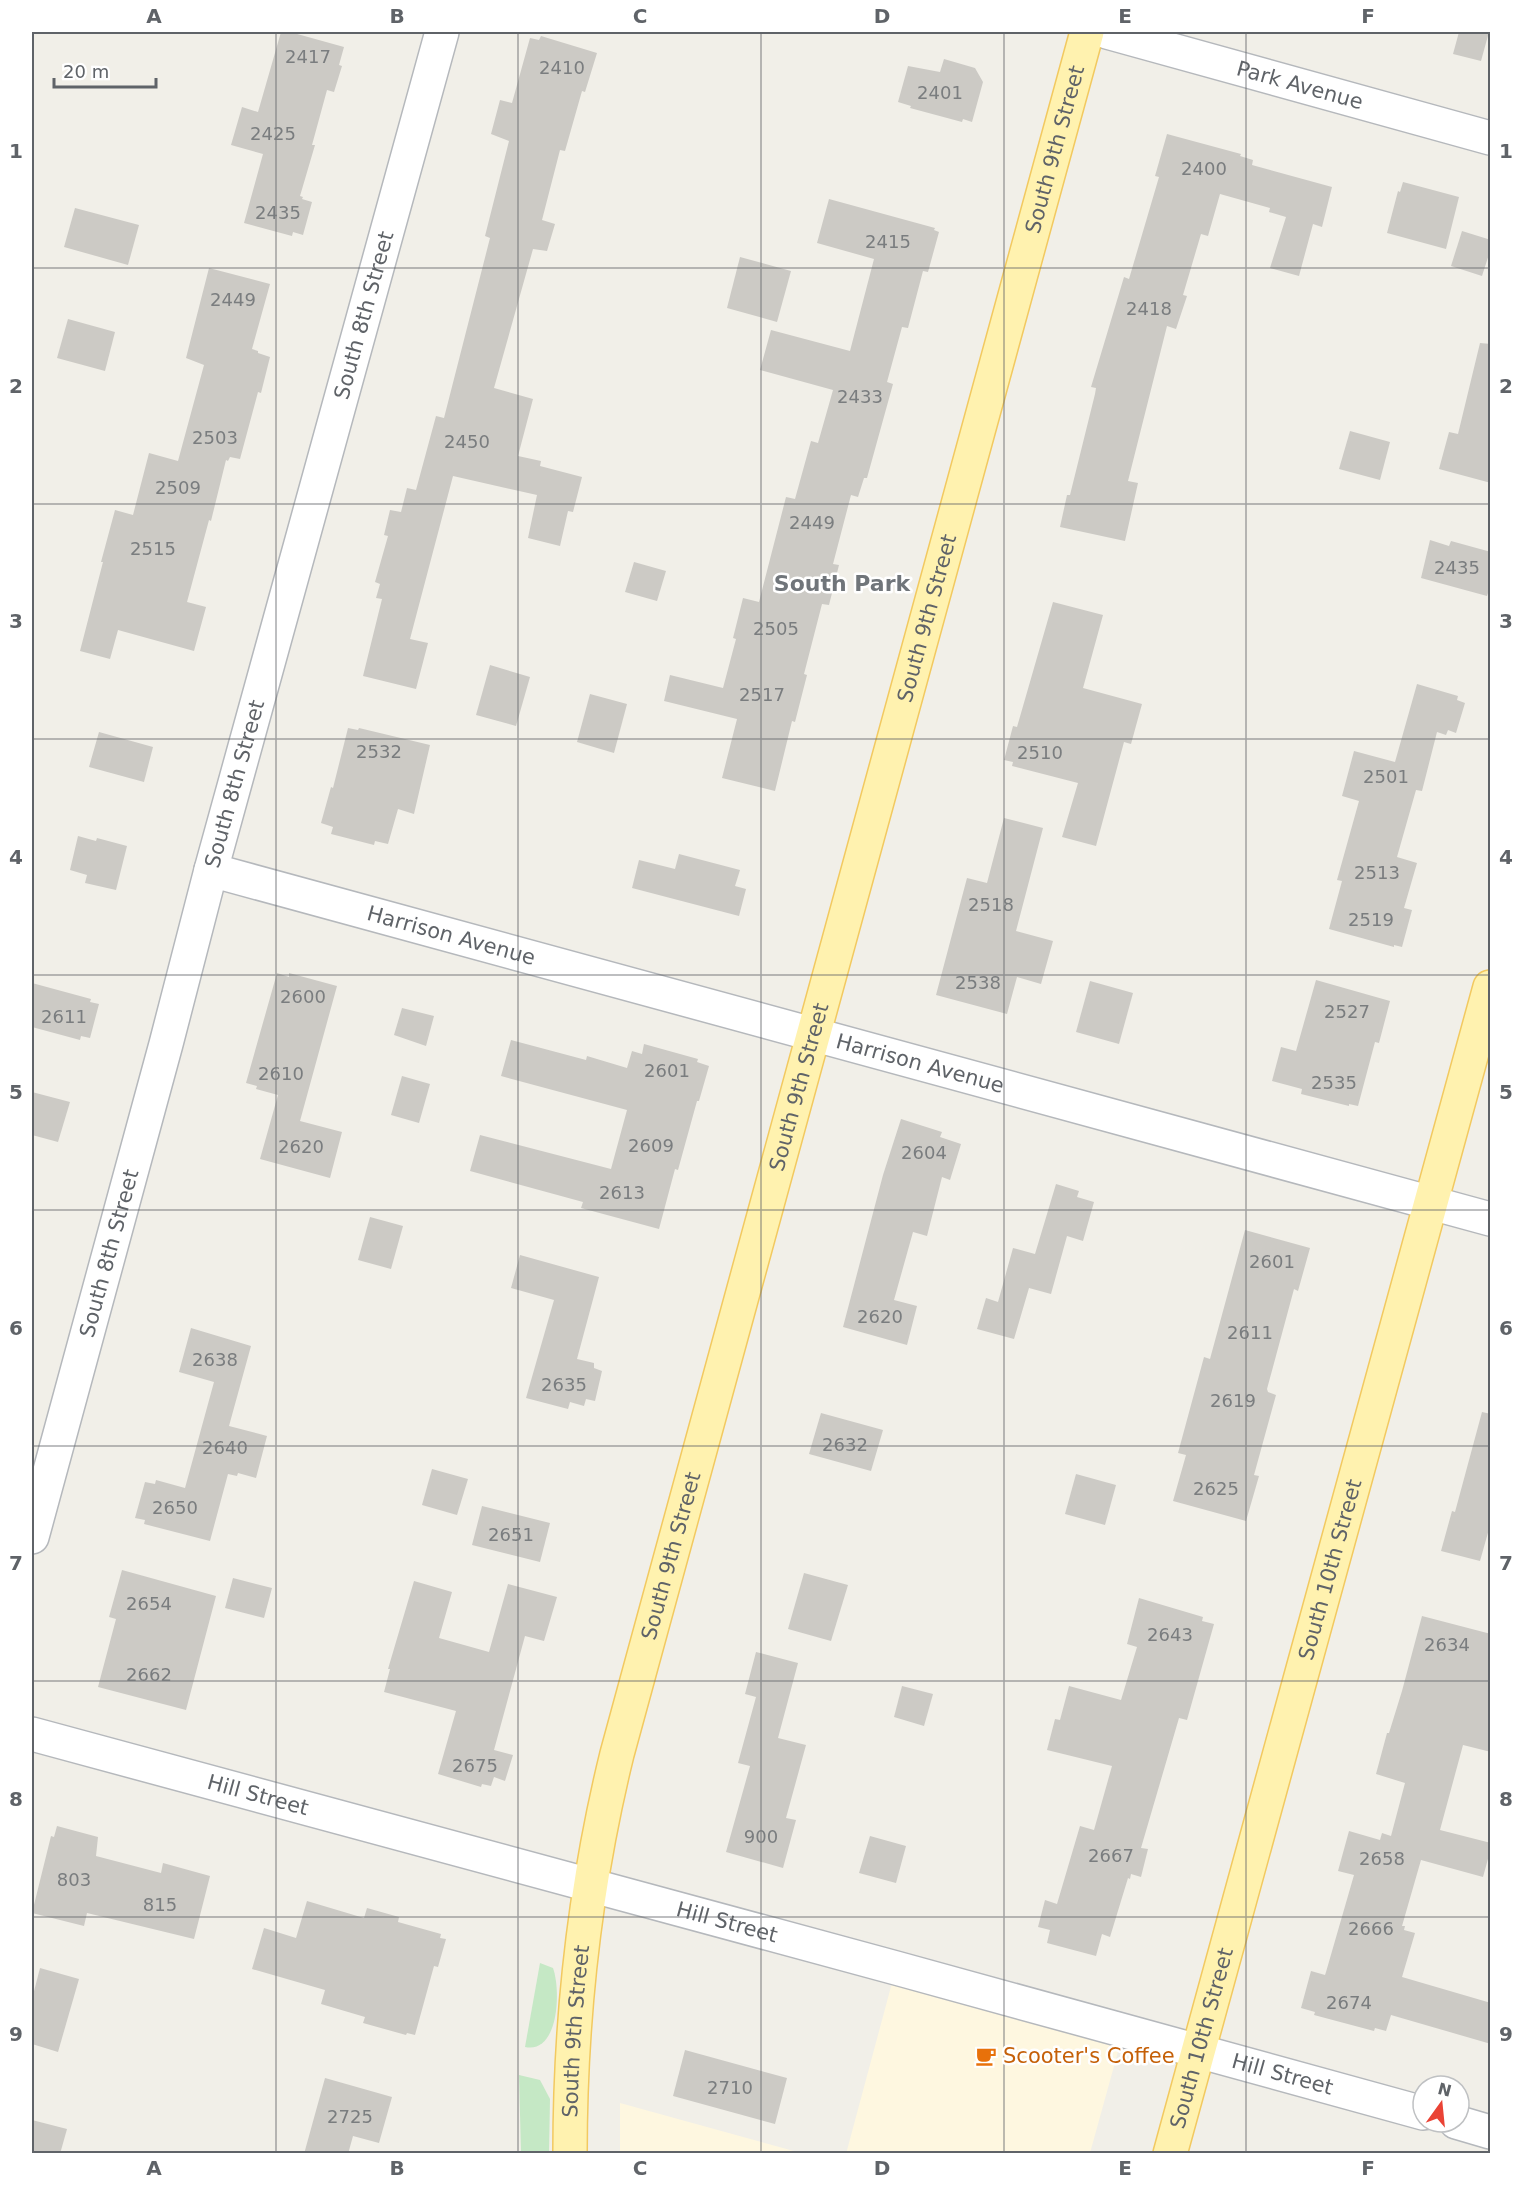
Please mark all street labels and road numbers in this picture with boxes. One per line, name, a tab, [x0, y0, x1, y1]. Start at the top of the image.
street label: Park Avenue	[1234, 56, 1366, 114]
street label: South 9th Street	[1021, 63, 1089, 236]
street label: South 8th Street	[329, 229, 398, 402]
street label: South 9th Street	[893, 532, 961, 705]
street label: South 8th Street	[200, 697, 269, 871]
street label: Harrison Avenue	[364, 901, 538, 970]
street label: South 9th Street	[765, 1000, 833, 1174]
street label: Harrison Avenue	[833, 1029, 1007, 1098]
street label: South 8th Street	[75, 1167, 143, 1340]
street label: South 9th Street	[637, 1469, 705, 1643]
street label: South 10th Street	[1294, 1476, 1366, 1663]
street label: Hill Street	[205, 1770, 311, 1820]
street label: Hill Street	[674, 1897, 780, 1947]
street label: South 9th Street	[558, 1943, 594, 2118]
street label: South 10th Street	[1165, 1945, 1238, 2131]
street label: Hill Street	[1229, 2049, 1336, 2100]

